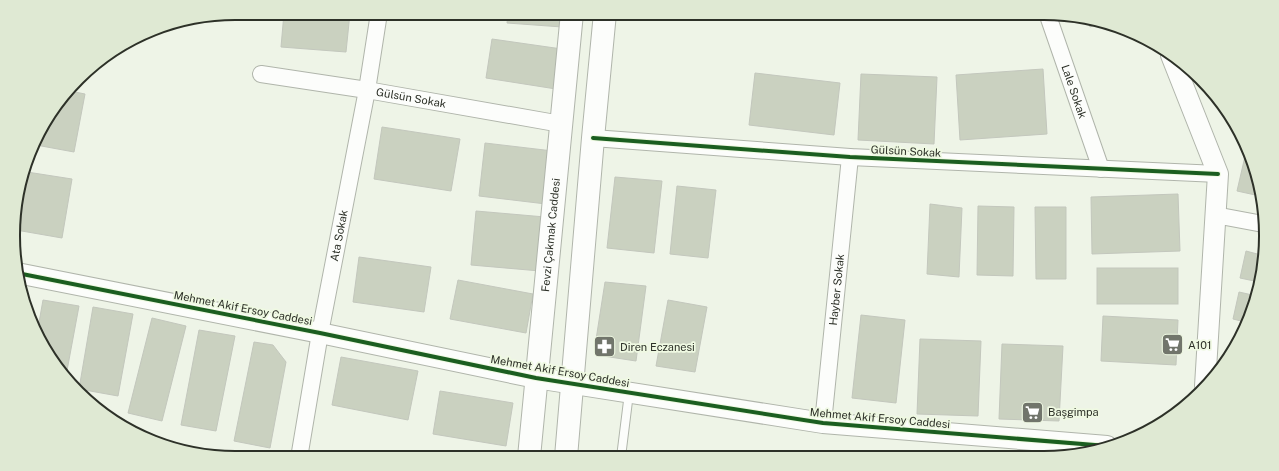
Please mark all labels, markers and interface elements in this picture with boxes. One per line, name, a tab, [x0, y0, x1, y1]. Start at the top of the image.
street label: Lale Sokak	[1059, 63, 1089, 120]
street label: Gülsün Sokak	[375, 86, 447, 110]
street label: Gülsün Sokak	[870, 143, 942, 159]
street label: Fevzi Çakmak Caddesi	[539, 178, 562, 292]
street label: Ata Sokak	[328, 209, 350, 262]
street label: Hayber Sokak	[827, 253, 846, 326]
street label: Mehmet Akif Ersoy Caddesi	[173, 289, 313, 327]
supermarket icon: A101	[1160, 332, 1186, 358]
pharmacy icon: Diren Eczanesi	[592, 334, 618, 360]
place label: A101	[1188, 339, 1212, 351]
place label: Diren Eczanesi	[620, 341, 695, 353]
street label: Mehmet Akif Ersoy Caddesi	[490, 353, 630, 389]
supermarket icon: Başgimpa	[1019, 399, 1045, 425]
street label: Mehmet Akif Ersoy Caddesi	[809, 406, 951, 430]
place label: Başgimpa	[1048, 406, 1099, 419]

